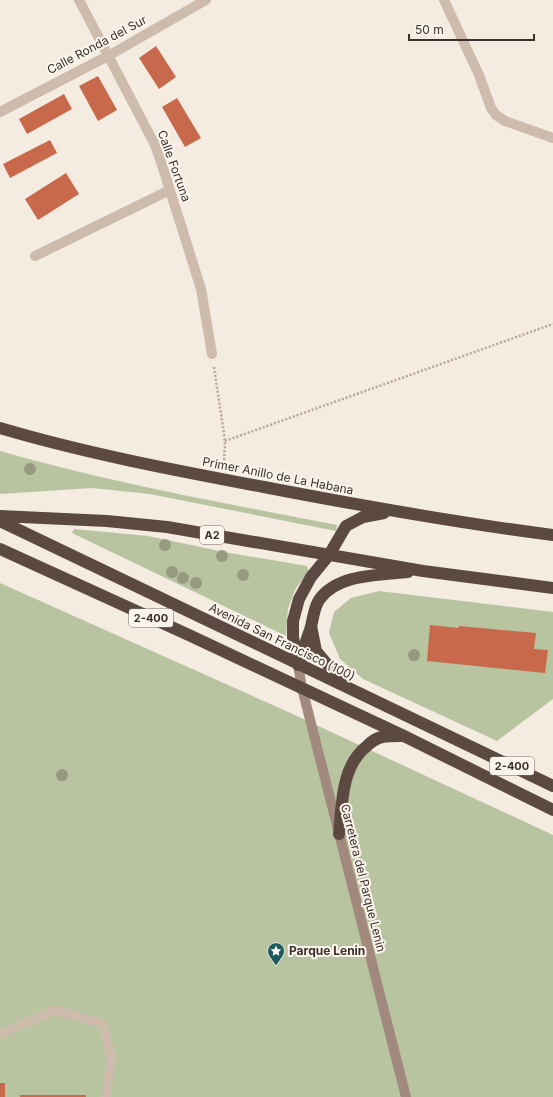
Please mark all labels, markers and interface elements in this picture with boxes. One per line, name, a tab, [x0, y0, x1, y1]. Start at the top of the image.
street label: Calle Ronda del Sur	[44, 12, 150, 77]
scale bar	[409, 16, 534, 42]
text: 50 m	[415, 22, 444, 37]
street label: Calle Fortuna	[155, 128, 194, 204]
street label: Primer Anillo de La Habana	[201, 453, 355, 498]
road number: A2	[200, 526, 224, 544]
street label: Avenida San Francisco (100)	[207, 600, 358, 684]
road number: 2-400	[129, 609, 173, 627]
road number: 2-400	[490, 757, 534, 775]
street label: Carretera del Parque Lenin	[338, 802, 389, 953]
place icon: Parque Lenin	[266, 941, 286, 966]
place label: Parque Lenin	[289, 943, 365, 958]

